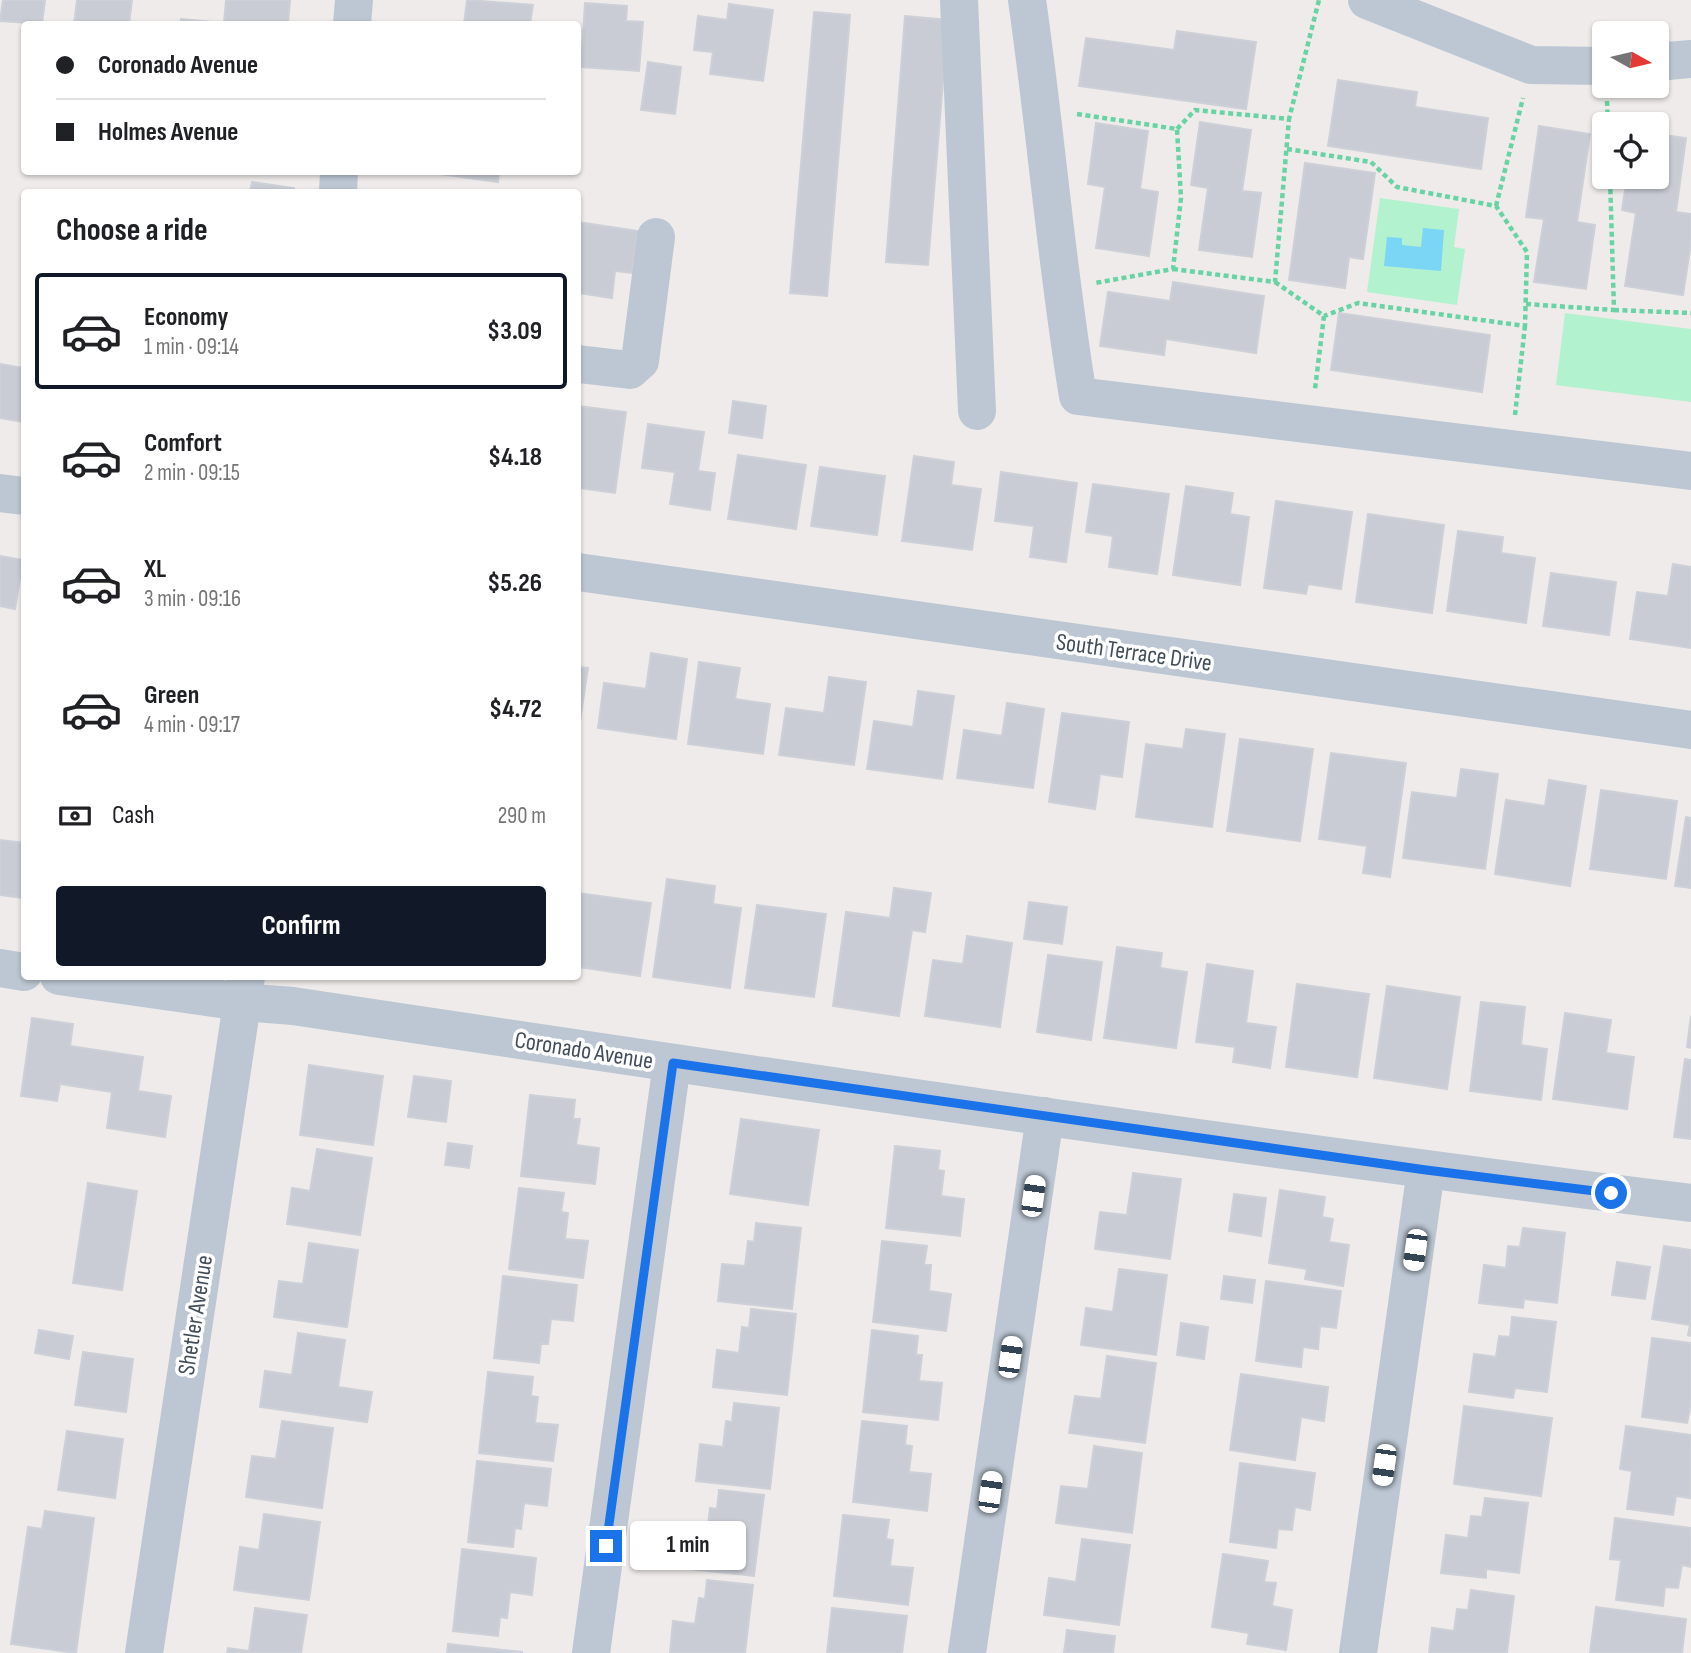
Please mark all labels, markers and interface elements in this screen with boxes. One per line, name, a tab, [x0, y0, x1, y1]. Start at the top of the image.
north arrow	[1592, 21, 1670, 98]
map controls	[1592, 21, 1669, 189]
text: Coronado Avenue	[98, 50, 258, 81]
button: locate	[1592, 112, 1669, 189]
text: Holmes Avenue	[98, 117, 238, 148]
text: Choose a ride	[56, 211, 208, 250]
icon: car	[60, 300, 123, 363]
text: Economy	[144, 302, 228, 333]
text: $3.09	[487, 316, 542, 347]
text: 1 min · 09:14	[144, 333, 239, 361]
icon: car	[60, 426, 123, 489]
text: Comfort	[144, 428, 222, 459]
text: $4.18	[488, 442, 542, 473]
text: 2 min · 09:15	[144, 459, 240, 487]
icon: car	[60, 552, 123, 615]
text: XL	[144, 554, 166, 585]
text: $5.26	[487, 568, 542, 599]
text: 3 min · 09:16	[144, 585, 241, 613]
street label: South Terrace Drive	[1054, 627, 1214, 678]
icon: car	[60, 678, 123, 741]
text: Green	[144, 680, 199, 711]
text: $4.72	[489, 694, 542, 725]
text: 4 min · 09:17	[144, 711, 240, 739]
icon: cash	[56, 797, 94, 835]
text: Cash	[112, 800, 155, 831]
text: 290 m	[498, 802, 546, 830]
button: Confirm	[56, 886, 546, 966]
street label: Coronado Avenue	[513, 1025, 655, 1076]
car	[1020, 1174, 1047, 1218]
route start	[1595, 1177, 1627, 1209]
car	[1402, 1228, 1429, 1272]
street label: Shetler Avenue	[172, 1253, 219, 1377]
car	[997, 1335, 1024, 1379]
car	[1371, 1443, 1398, 1487]
car	[977, 1470, 1004, 1514]
callout: 1 min	[630, 1522, 746, 1570]
route end	[590, 1530, 622, 1562]
text: 1 min	[667, 1531, 709, 1559]

